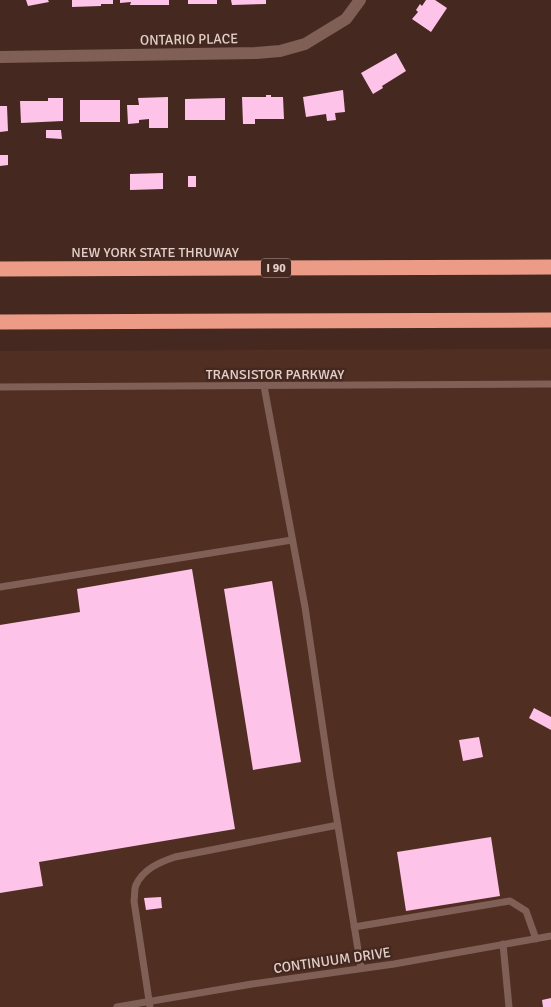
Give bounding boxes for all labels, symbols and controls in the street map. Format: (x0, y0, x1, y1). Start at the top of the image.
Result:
street label: ONTARIO PLACE (140, 30, 238, 49)
street label: NEW YORK STATE THRUWAY (71, 244, 239, 261)
road number: I 90 (261, 258, 291, 278)
street label: TRANSISTOR PARKWAY (206, 366, 344, 383)
street label: CONTINUUM DRIVE (272, 944, 392, 977)

